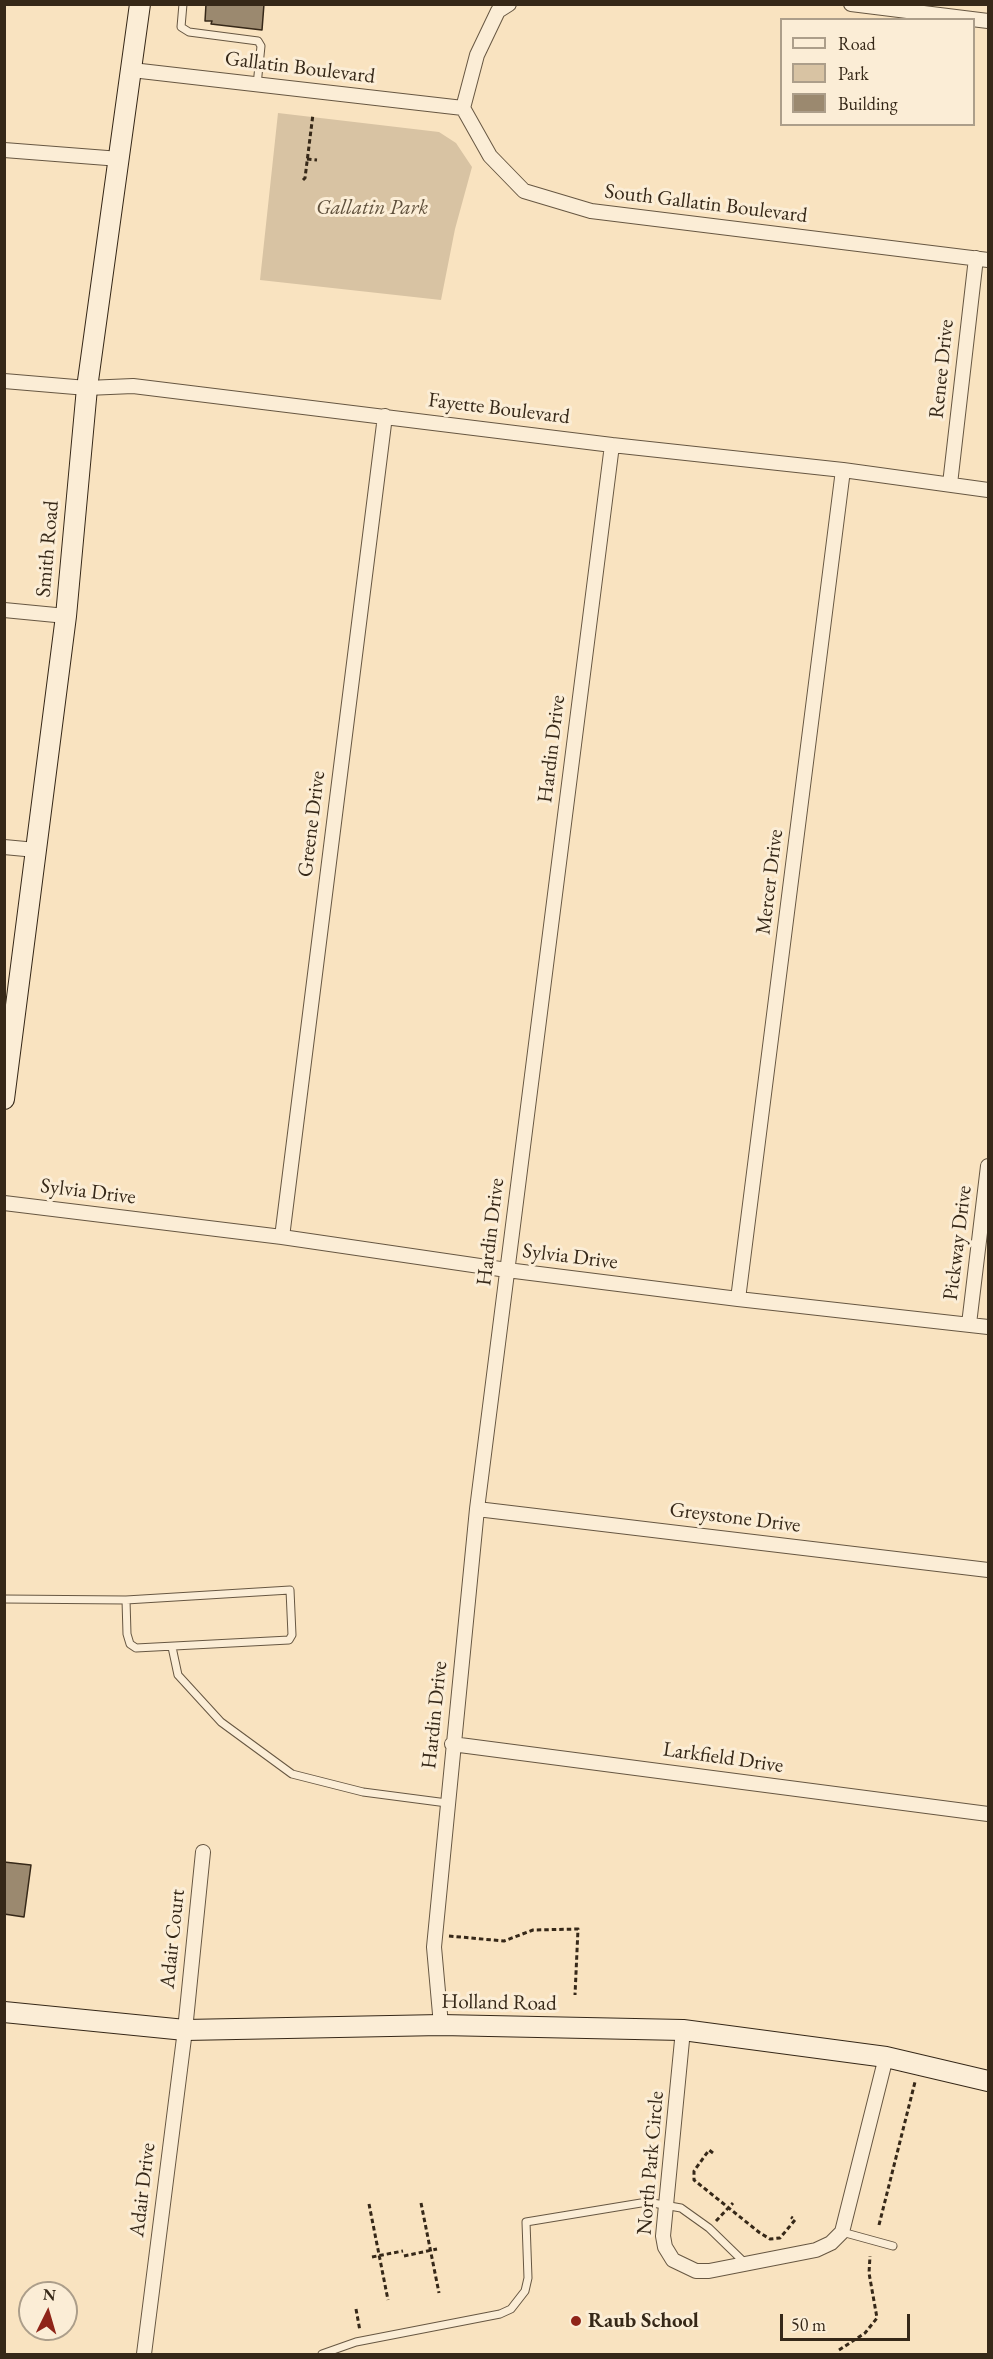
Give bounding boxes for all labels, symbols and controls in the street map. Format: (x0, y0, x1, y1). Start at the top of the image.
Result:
legend (780, 18, 975, 126)
text: Road (838, 32, 876, 55)
street label: Gallatin Boulevard (223, 46, 377, 90)
text: Park (838, 62, 869, 85)
text: Building (838, 92, 898, 115)
street label: South Gallatin Boulevard (603, 179, 809, 229)
park label: Gallatin Park (316, 195, 428, 221)
street label: Renee Drive (924, 318, 960, 420)
street label: Fayette Boulevard (427, 388, 571, 430)
street label: Smith Road (31, 500, 65, 598)
street label: Hardin Drive (533, 694, 571, 804)
street label: Greene Drive (293, 769, 331, 879)
street label: Mercer Drive (751, 828, 789, 936)
street label: Sylvia Drive (39, 1174, 137, 1210)
street label: Hardin Drive (472, 1177, 510, 1287)
street label: Pickway Drive (938, 1184, 978, 1302)
street label: Sylvia Drive (521, 1239, 619, 1275)
street label: Greystone Drive (668, 1497, 802, 1539)
street label: Hardin Drive (417, 1660, 453, 1770)
street label: Larkfield Drive (661, 1737, 785, 1779)
street label: Adair Court (155, 1888, 191, 1990)
street label: Holland Road (441, 1989, 557, 2017)
street label: North Park Circle (632, 2090, 670, 2236)
street label: Adair Drive (125, 2141, 161, 2239)
north arrow (18, 2281, 78, 2341)
text: N (42, 2284, 57, 2306)
scale bar (783, 2302, 914, 2340)
place label: Raub School (588, 2308, 699, 2334)
text: 50 m (791, 2313, 826, 2336)
marker: Raub School (569, 2314, 583, 2328)

